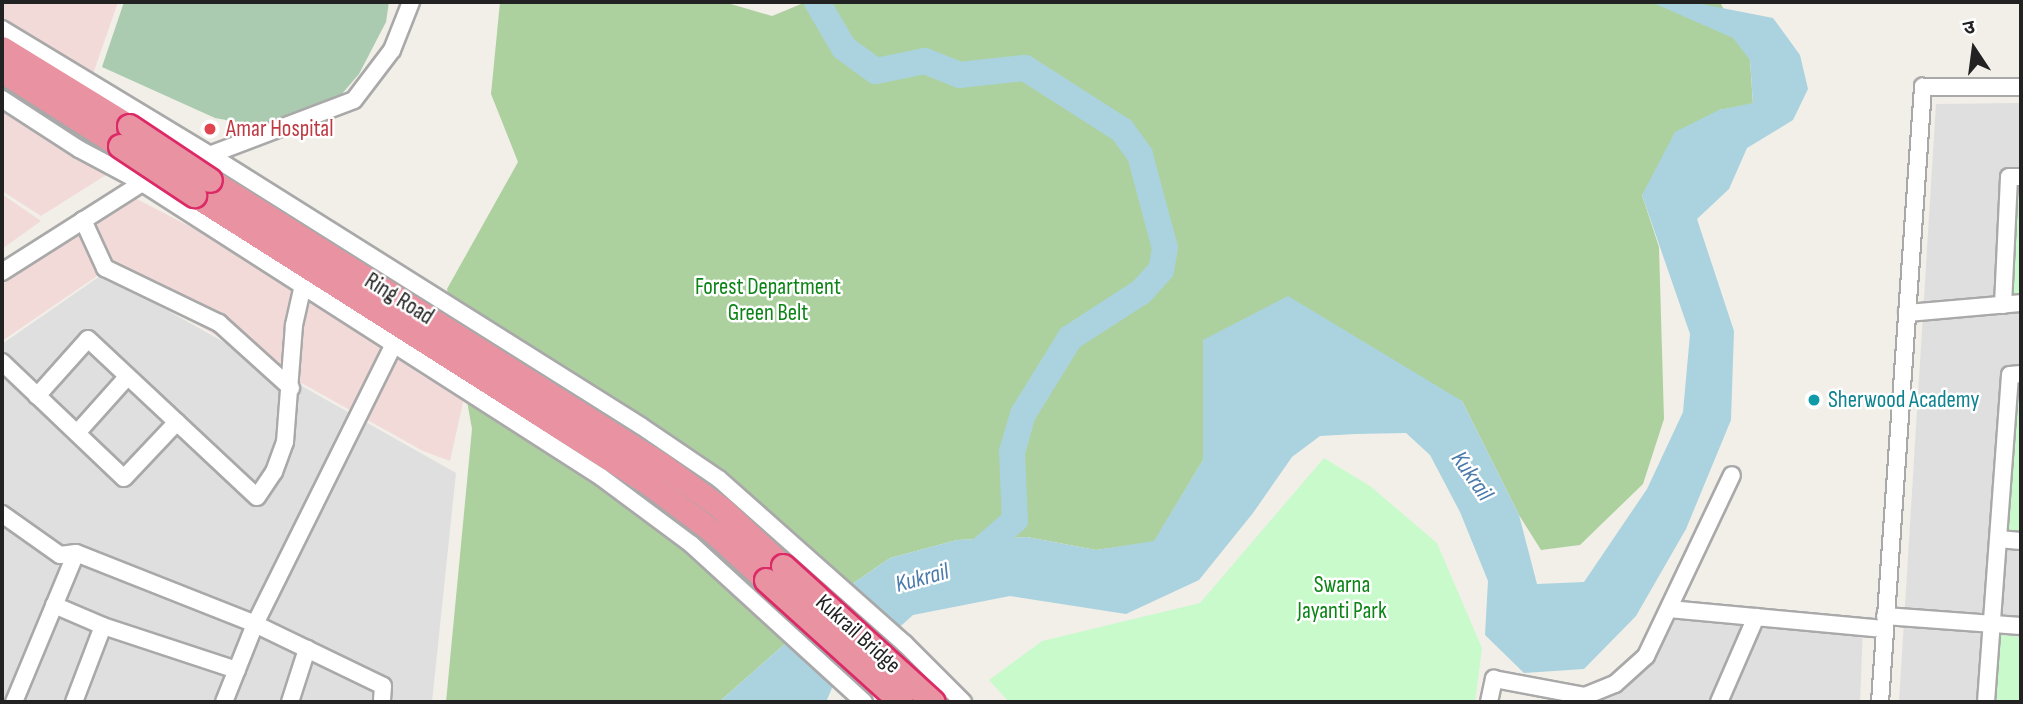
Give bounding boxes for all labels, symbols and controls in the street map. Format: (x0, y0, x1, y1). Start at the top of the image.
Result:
north arrow (1939, 14, 2009, 84)
text: उ (1961, 16, 1977, 41)
place label: Amar Hospital (226, 115, 333, 143)
marker: Amar Hospital (200, 119, 220, 139)
street label: Ring Road (360, 267, 438, 331)
park label: Forest Department Green Belt (695, 273, 841, 327)
place label: Sherwood Academy (1828, 386, 1979, 414)
marker: Sherwood Academy (1806, 392, 1822, 408)
water label: Kukrail (1445, 446, 1499, 506)
water label: Kukrail (892, 557, 952, 599)
park label: Swarna Jayanti Park (1297, 571, 1387, 625)
street label: Kukrail Bridge (810, 589, 906, 679)

